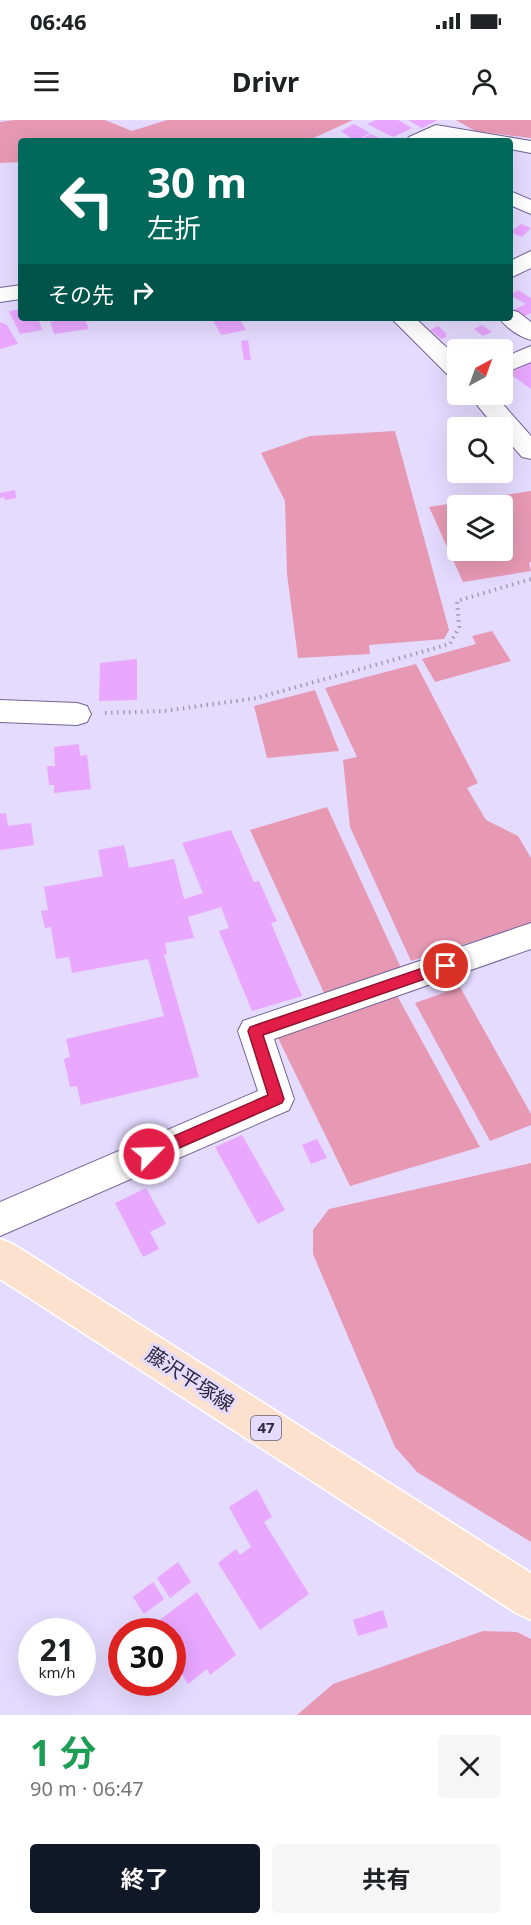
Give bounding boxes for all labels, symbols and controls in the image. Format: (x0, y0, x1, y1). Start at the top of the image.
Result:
text: 06:46 (30, 6, 87, 36)
text: Drivr (232, 63, 299, 100)
icon: menu (30, 65, 63, 98)
icon: person (468, 65, 501, 98)
text: 30 m (147, 153, 247, 210)
icon: left (48, 162, 126, 240)
text: 左折 (147, 209, 201, 246)
icon: right (126, 276, 159, 309)
text: その先 (48, 279, 114, 309)
north arrow (447, 339, 513, 405)
map controls (447, 339, 513, 561)
button: search (447, 417, 513, 483)
button: layers (447, 495, 513, 561)
pin (420, 940, 471, 991)
icon: arrive (429, 949, 462, 982)
position arrow (117, 1122, 181, 1186)
street label: 藤沢平塚線 (141, 1340, 240, 1417)
road number: 47 (251, 1416, 281, 1440)
speed limit sign: 30 (108, 1618, 186, 1696)
text: 21 (40, 1629, 74, 1670)
text: km/h (39, 1662, 75, 1682)
text: 1 分 (30, 1728, 96, 1777)
button: close (438, 1735, 501, 1798)
text: 90 m · 06:47 (30, 1775, 144, 1802)
button: 終了 (30, 1844, 260, 1913)
button: 共有 (272, 1844, 501, 1913)

